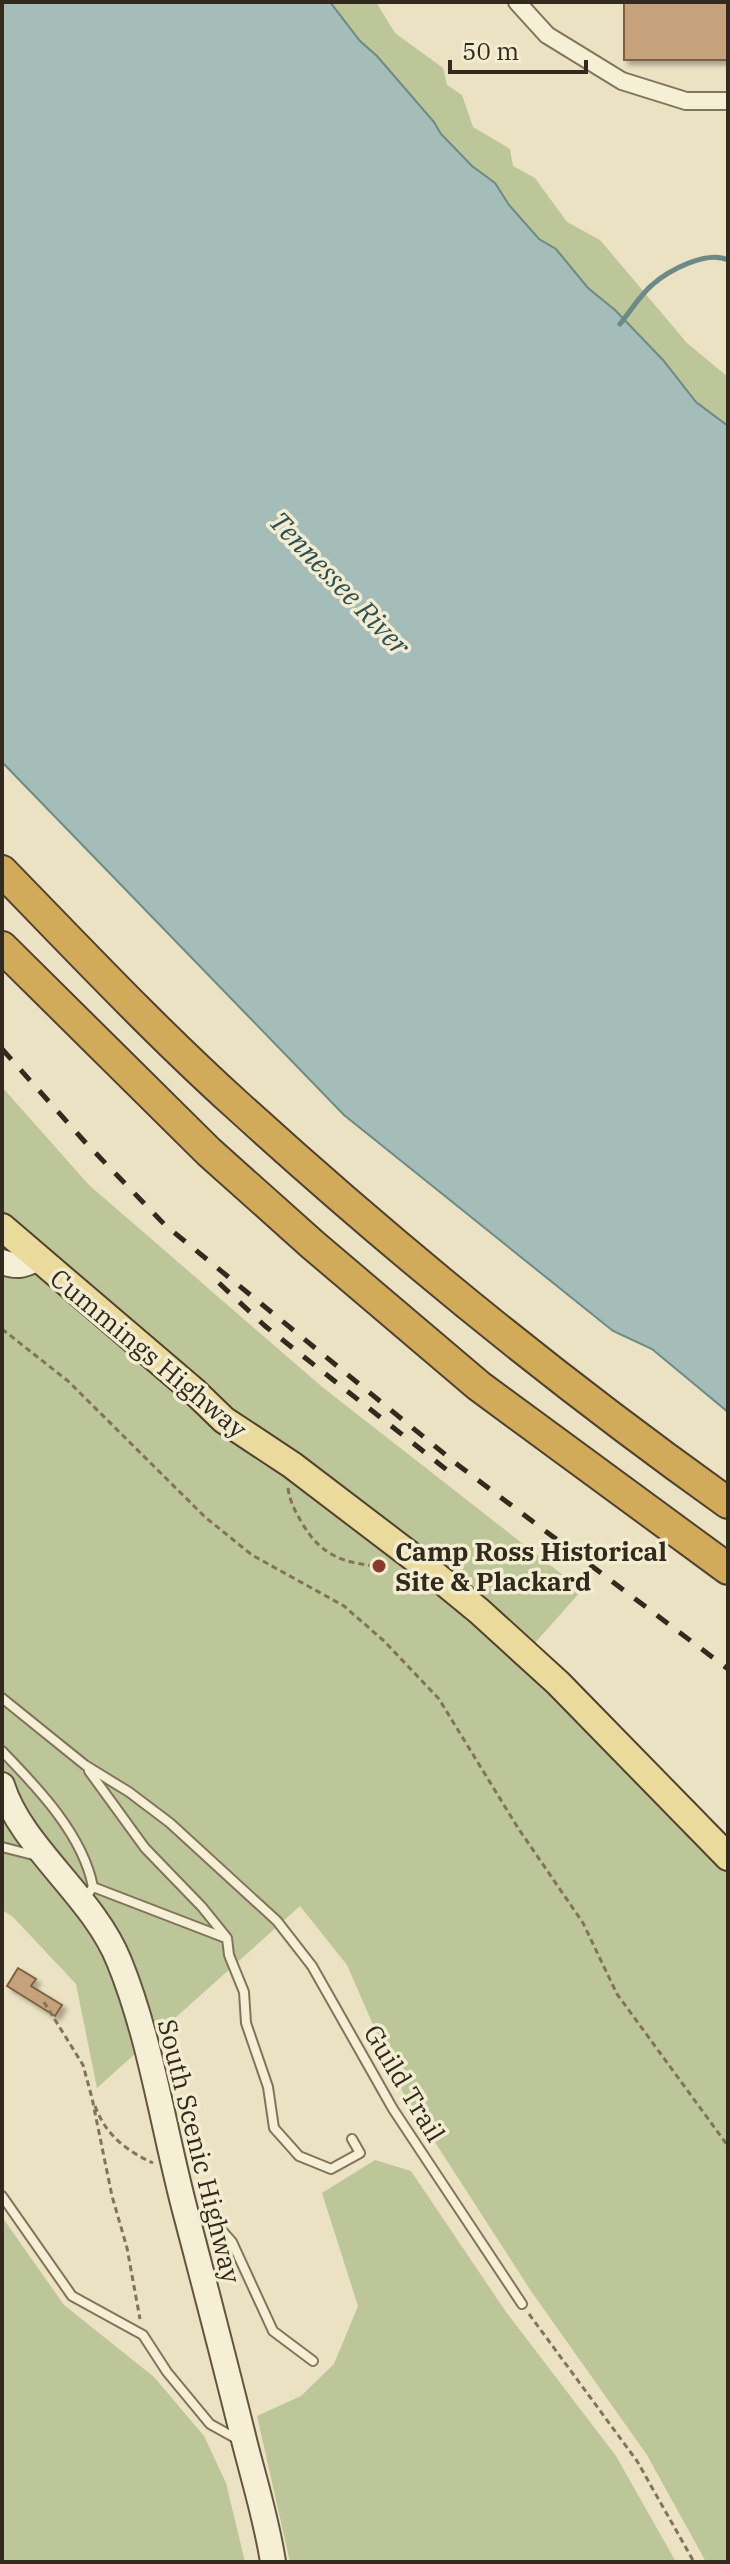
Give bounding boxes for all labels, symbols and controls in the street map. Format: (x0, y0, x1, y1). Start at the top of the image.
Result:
scale bar (450, 24, 586, 74)
text: 50 m (462, 35, 519, 67)
water label: Tennessee River (262, 503, 419, 664)
street label: Cummings Highway (44, 1261, 255, 1445)
place label: Camp Ross Historical Site & Plackard (395, 1534, 667, 1598)
marker: Camp Ross Historical Site & Plackard (370, 1557, 388, 1575)
street label: South Scenic Highway (151, 2016, 249, 2287)
street label: Guild Trail (357, 2018, 453, 2148)

